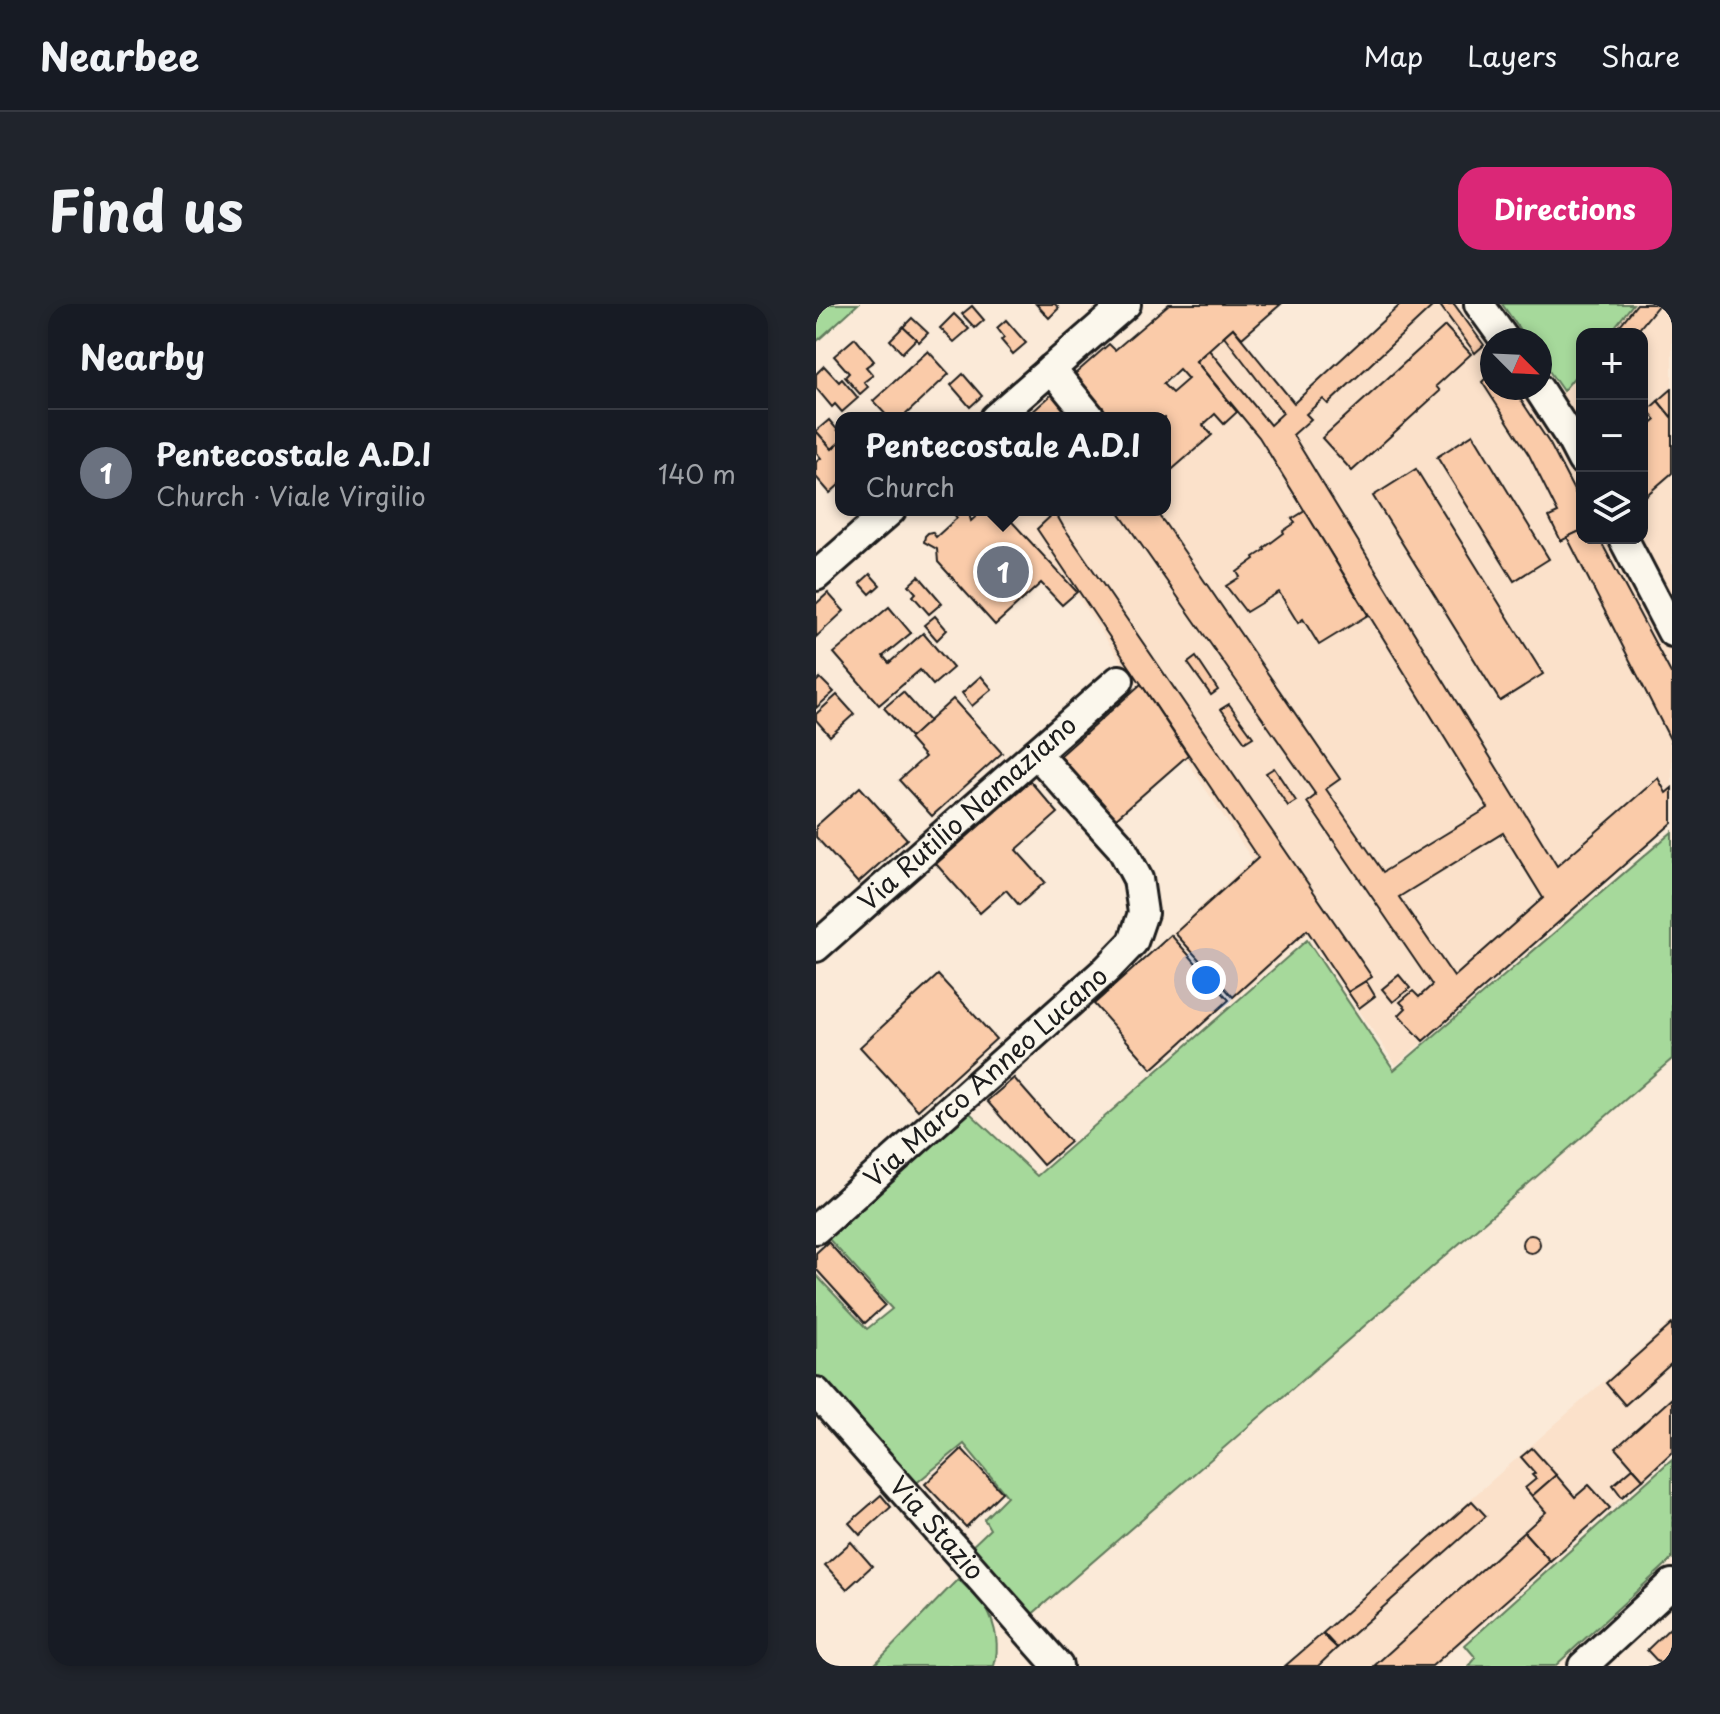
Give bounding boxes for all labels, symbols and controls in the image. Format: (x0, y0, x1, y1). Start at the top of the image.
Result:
text: Nearbee (40, 27, 199, 84)
text: Map (1363, 34, 1423, 77)
text: Layers (1467, 34, 1557, 77)
text: Share (1601, 34, 1680, 77)
text: Find us (48, 166, 244, 251)
button: Directions (1458, 167, 1672, 250)
north arrow (1480, 328, 1552, 400)
map controls (1576, 328, 1648, 544)
button: + (1576, 328, 1648, 400)
text: Nearby (80, 330, 205, 382)
button: − (1576, 400, 1648, 472)
popup (835, 412, 1171, 516)
text: Pentecostale A.D.I (865, 422, 1141, 467)
text: Pentecostale A.D.I (156, 431, 431, 476)
text: 1 (100, 454, 112, 493)
text: 140 m (658, 454, 736, 493)
text: Church (865, 467, 955, 506)
button: layers (1576, 472, 1648, 544)
text: Church · Viale Virgilio (156, 476, 426, 515)
pin: 1 (977, 542, 1029, 602)
street label: Via Rutilio Namaziano (849, 705, 1084, 919)
street label: Via Marco Anneo Lucano (854, 956, 1116, 1196)
your location (1186, 960, 1226, 1000)
street label: Via Stazio (881, 1467, 995, 1588)

